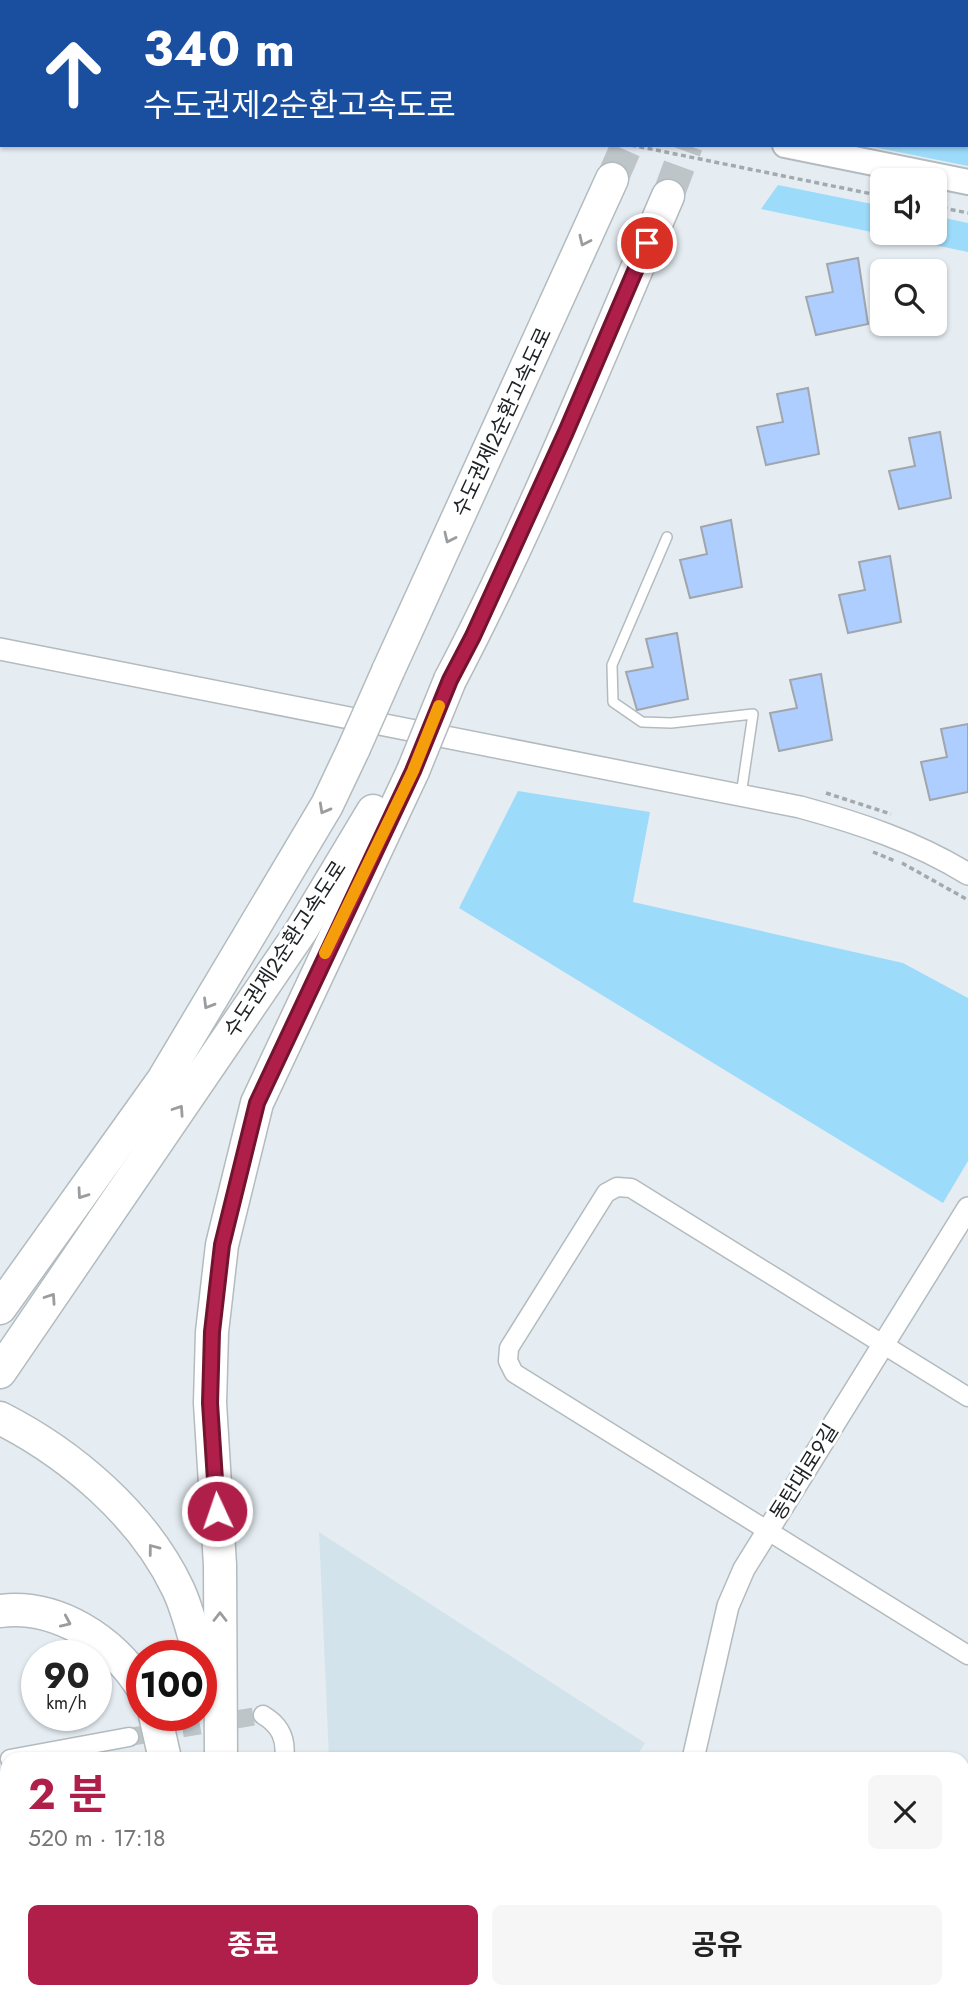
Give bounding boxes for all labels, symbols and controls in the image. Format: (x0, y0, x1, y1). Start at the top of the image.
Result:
text: 340 m (143, 14, 295, 84)
icon: ahead (28, 28, 119, 119)
text: 수도권제2순환고속도로 (143, 82, 456, 128)
map controls (870, 168, 947, 336)
button: sound (870, 168, 947, 245)
pin (617, 213, 677, 273)
icon: arrive (628, 224, 666, 262)
one-way arrow (578, 234, 592, 246)
button: search (870, 259, 947, 336)
street label: 수도권제2순환고속도로 (445, 323, 559, 521)
one-way arrow (443, 530, 457, 543)
one-way arrow (319, 802, 332, 814)
street label: 수도권제2순환고속도로 (217, 855, 353, 1043)
one-way arrow (203, 997, 216, 1010)
one-way arrow (171, 1105, 183, 1118)
one-way arrow (78, 1186, 90, 1199)
one-way arrow (43, 1293, 55, 1306)
street label: 동탄대로9길 (762, 1418, 846, 1526)
position arrow (180, 1474, 254, 1548)
one-way arrow (148, 1544, 161, 1557)
one-way arrow (212, 1611, 228, 1622)
one-way arrow (59, 1614, 71, 1628)
speed limit sign: 100 (126, 1640, 217, 1731)
text: 90 (43, 1651, 90, 1701)
text: km/h (46, 1690, 87, 1716)
text: 2 분 (28, 1764, 107, 1825)
button: close (868, 1775, 942, 1849)
text: 520 m · 17:18 (28, 1821, 166, 1855)
button: 종료 (28, 1905, 478, 1985)
button: 공유 (492, 1905, 942, 1985)

